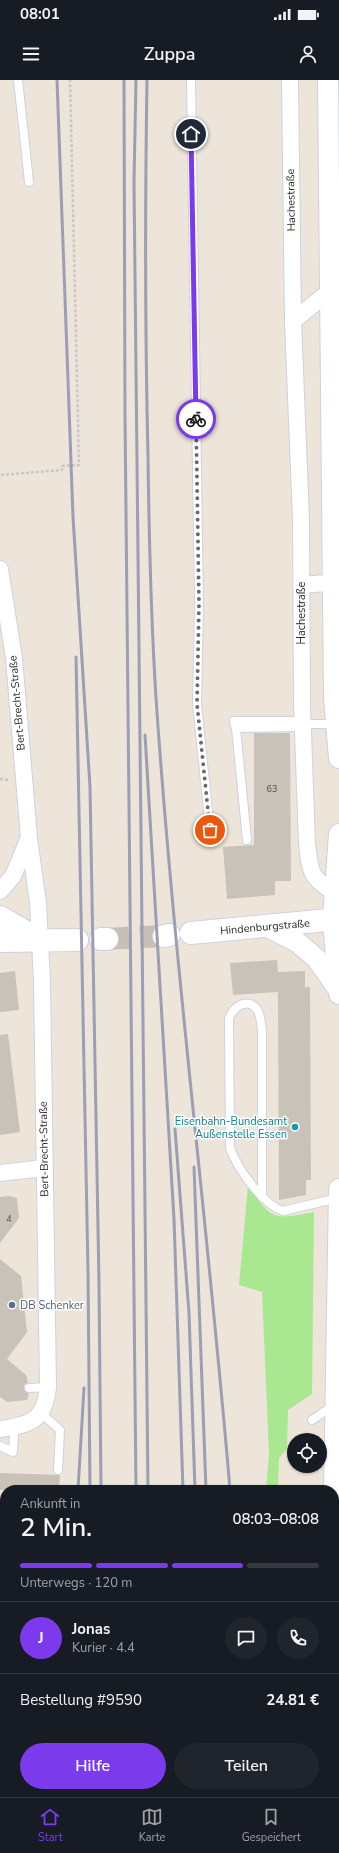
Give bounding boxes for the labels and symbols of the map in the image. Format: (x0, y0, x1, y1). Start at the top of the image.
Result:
pin (174, 117, 208, 151)
street label: Hachestraße (283, 168, 299, 232)
courier (176, 399, 216, 439)
street label: Hachestraße (294, 581, 309, 644)
street label: Bert-Brecht-Straße (5, 655, 29, 751)
house number: 63 (267, 783, 277, 795)
pin (193, 813, 227, 847)
street label: Hindenburgstraße (220, 916, 311, 938)
street label: Bert-Brecht-Straße (36, 1101, 52, 1197)
place label: Eisenbahn-Bundesamt Außenstelle Essen (175, 1114, 287, 1142)
marker: Eisenbahn-Bundesamt Außenstelle Essen (290, 1122, 300, 1132)
house number: 4 (6, 1213, 12, 1225)
place label: DB Schenker (20, 1298, 84, 1313)
marker: DB Schenker (7, 1300, 17, 1310)

